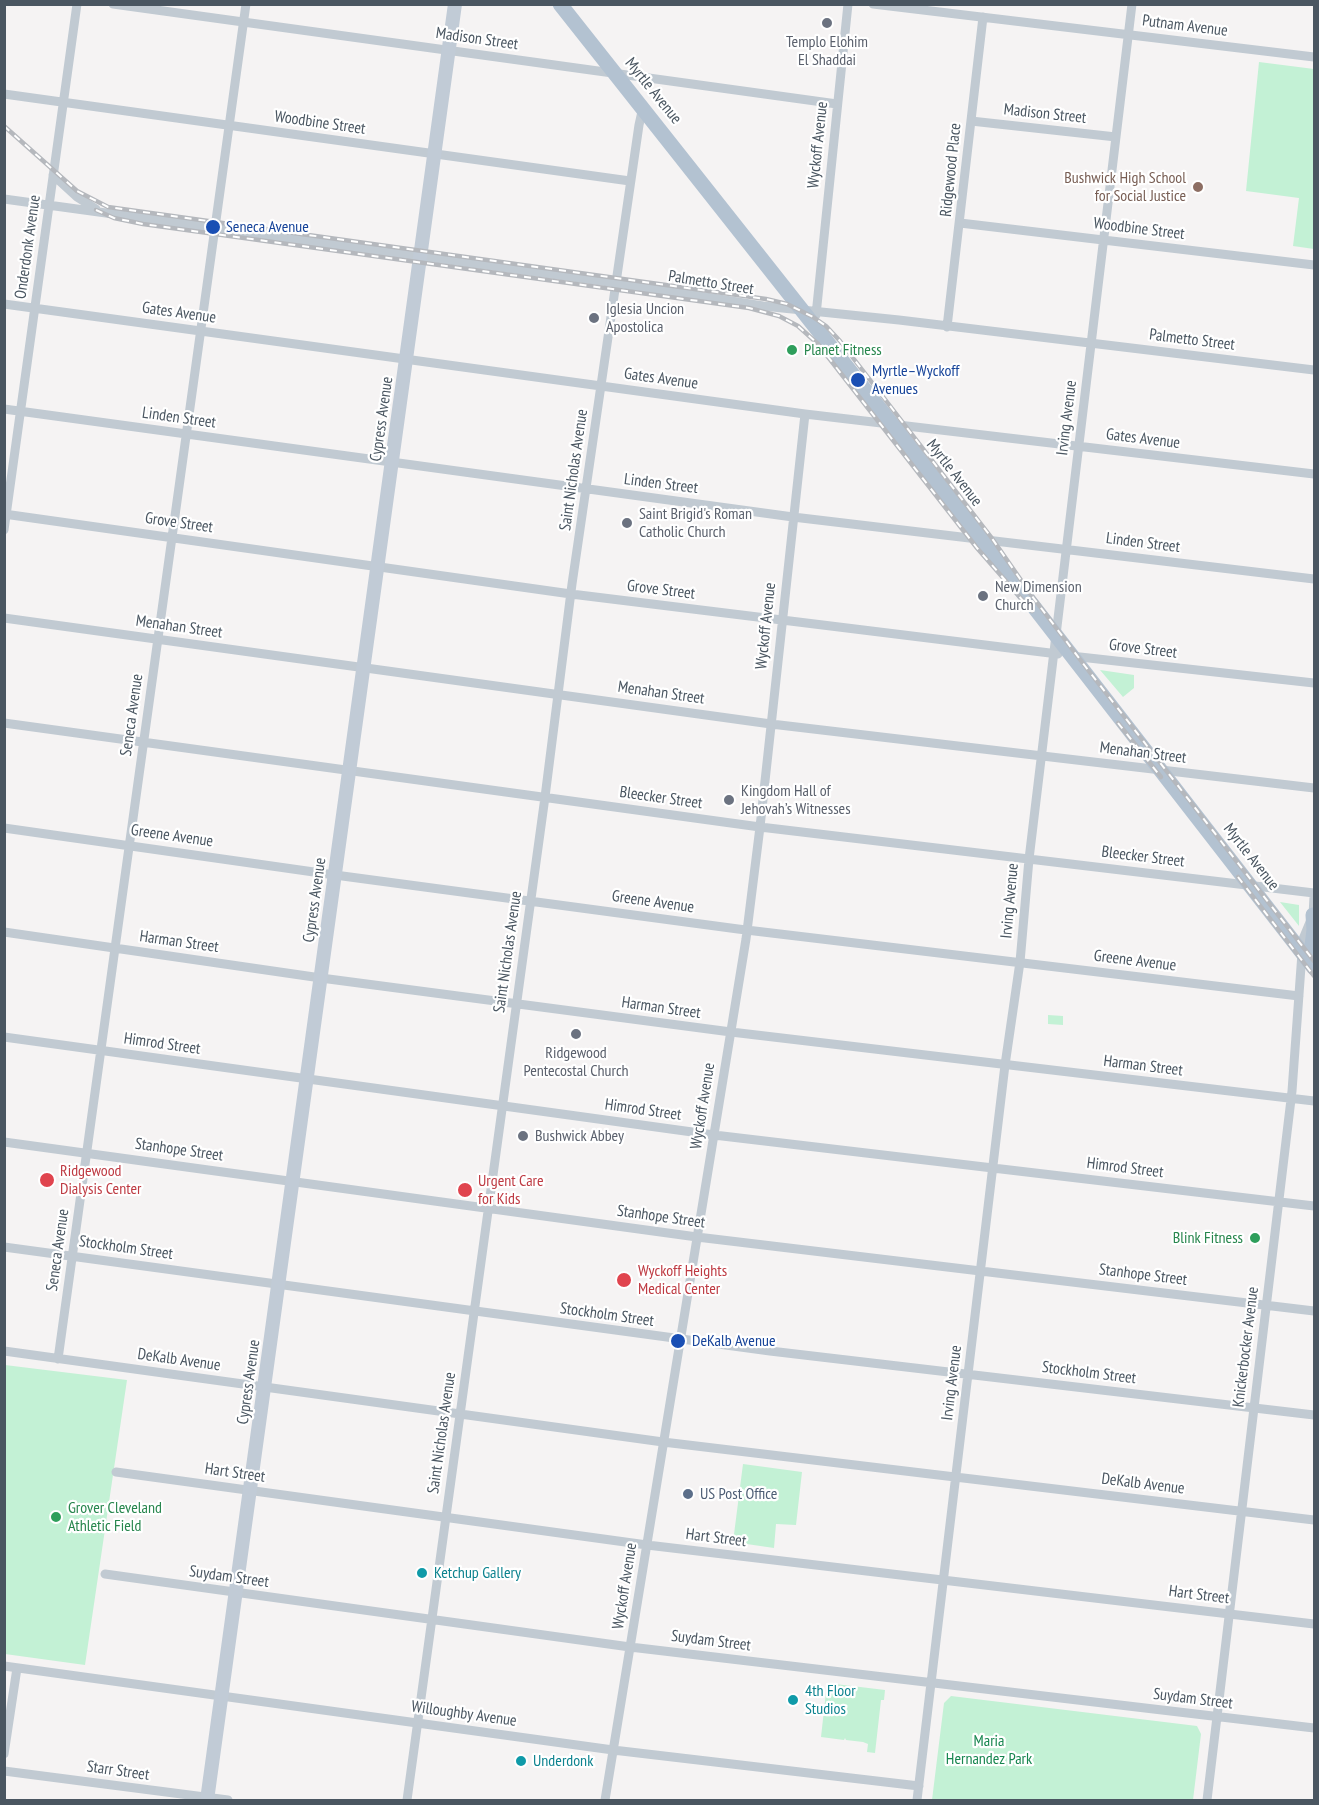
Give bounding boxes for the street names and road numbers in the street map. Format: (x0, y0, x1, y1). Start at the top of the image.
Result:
street label: Putnam Avenue (1141, 11, 1229, 41)
street label: Madison Street (435, 24, 519, 54)
street label: Myrtle Avenue (621, 54, 685, 128)
street label: Madison Street (1003, 100, 1087, 128)
street label: Wyckoff Avenue (804, 101, 832, 189)
street label: Woodbine Street (273, 107, 367, 139)
street label: Ridgewood Place (937, 122, 965, 218)
street label: Onderdonk Avenue (11, 194, 45, 300)
street label: Woodbine Street (1092, 214, 1186, 244)
street label: Palmetto Street (667, 267, 755, 299)
street label: Gates Avenue (141, 298, 217, 328)
street label: Palmetto Street (1148, 325, 1236, 355)
street label: Gates Avenue (623, 364, 699, 394)
street label: Cypress Avenue (367, 375, 397, 463)
street label: Irving Avenue (1053, 379, 1081, 457)
street label: Linden Street (141, 403, 217, 433)
street label: Saint Nicholas Avenue (556, 408, 592, 532)
street label: Gates Avenue (1105, 425, 1181, 453)
street label: Myrtle Avenue (922, 436, 986, 510)
street label: Linden Street (623, 470, 699, 498)
street label: Grove Street (144, 509, 214, 537)
street label: Linden Street (1105, 529, 1181, 557)
street label: Grove Street (626, 576, 696, 604)
street label: Wyckoff Avenue (752, 582, 780, 670)
street label: Menahan Street (134, 611, 224, 643)
street label: Grove Street (1108, 635, 1178, 663)
street label: Seneca Avenue (117, 673, 147, 757)
street label: Menahan Street (616, 677, 706, 709)
street label: Menahan Street (1099, 738, 1187, 768)
street label: Bleecker Street (618, 783, 704, 813)
street label: Myrtle Avenue (1219, 820, 1283, 894)
street label: Greene Avenue (130, 821, 214, 851)
street label: Bleecker Street (1100, 842, 1186, 872)
street label: Cypress Avenue (300, 856, 330, 944)
street label: Irving Avenue (997, 863, 1023, 939)
street label: Greene Avenue (611, 887, 695, 917)
street label: Saint Nicholas Avenue (490, 890, 526, 1014)
street label: Harman Street (138, 927, 220, 957)
street label: Greene Avenue (1093, 946, 1177, 976)
street label: Harman Street (620, 993, 702, 1023)
street label: Himrod Street (122, 1029, 202, 1059)
street label: Harman Street (1102, 1052, 1184, 1080)
street label: Wyckoff Avenue (687, 1061, 719, 1151)
street label: Himrod Street (603, 1095, 683, 1125)
street label: Stanhope Street (134, 1134, 224, 1166)
street label: Himrod Street (1086, 1154, 1164, 1182)
street label: Stanhope Street (616, 1201, 706, 1233)
street label: Seneca Avenue (43, 1208, 73, 1292)
street label: Stockholm Street (78, 1232, 174, 1264)
street label: Stanhope Street (1098, 1260, 1188, 1290)
street label: Knickerbocker Avenue (1229, 1286, 1263, 1408)
street label: Stockholm Street (559, 1299, 655, 1331)
street label: Cypress Avenue (234, 1338, 264, 1426)
street label: Irving Avenue (938, 1344, 966, 1422)
street label: DeKalb Avenue (136, 1345, 222, 1375)
street label: Stockholm Street (1041, 1358, 1137, 1388)
street label: Saint Nicholas Avenue (424, 1371, 460, 1495)
street label: Hart Street (204, 1459, 266, 1487)
street label: DeKalb Avenue (1100, 1469, 1186, 1499)
street label: Hart Street (685, 1525, 747, 1551)
street label: Wyckoff Avenue (609, 1541, 641, 1631)
street label: Suydam Street (188, 1562, 270, 1592)
street label: Hart Street (1168, 1582, 1230, 1608)
street label: Suydam Street (670, 1627, 752, 1655)
street label: Suydam Street (1152, 1685, 1234, 1713)
street label: Willoughby Avenue (410, 1697, 518, 1731)
street label: Starr Street (86, 1757, 150, 1785)

